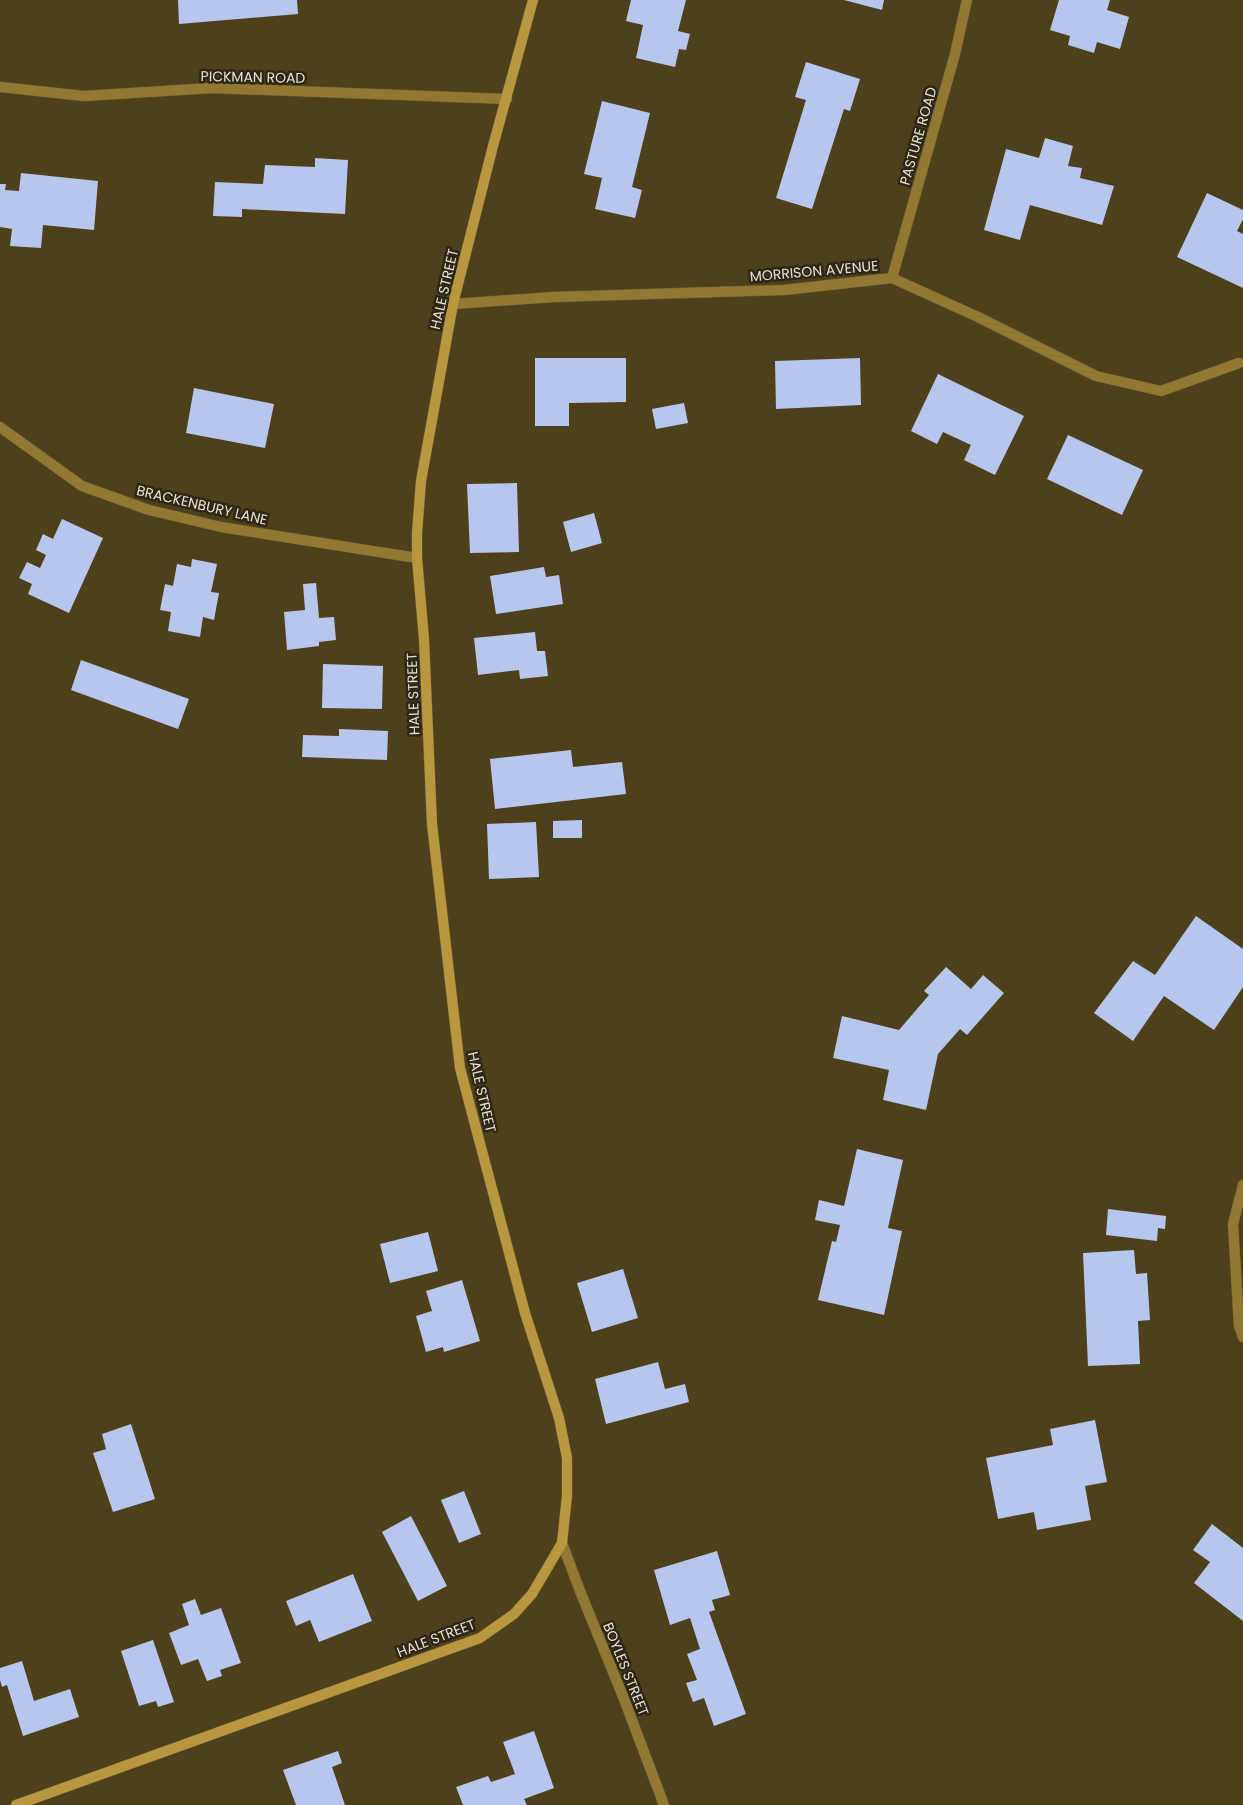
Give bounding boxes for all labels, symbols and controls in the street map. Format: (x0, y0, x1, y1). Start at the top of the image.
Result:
street label: PICKMAN ROAD (200, 66, 306, 88)
street label: PASTURE ROAD (894, 85, 942, 187)
street label: HALE STREET (425, 246, 463, 331)
street label: MORRISON AVENUE (749, 255, 879, 287)
street label: BRACKENBURY LANE (135, 480, 269, 530)
street label: HALE STREET (402, 652, 424, 735)
street label: HALE STREET (463, 1050, 501, 1135)
street label: HALE STREET (394, 1614, 478, 1662)
street label: BOYLES STREET (598, 1619, 654, 1719)

